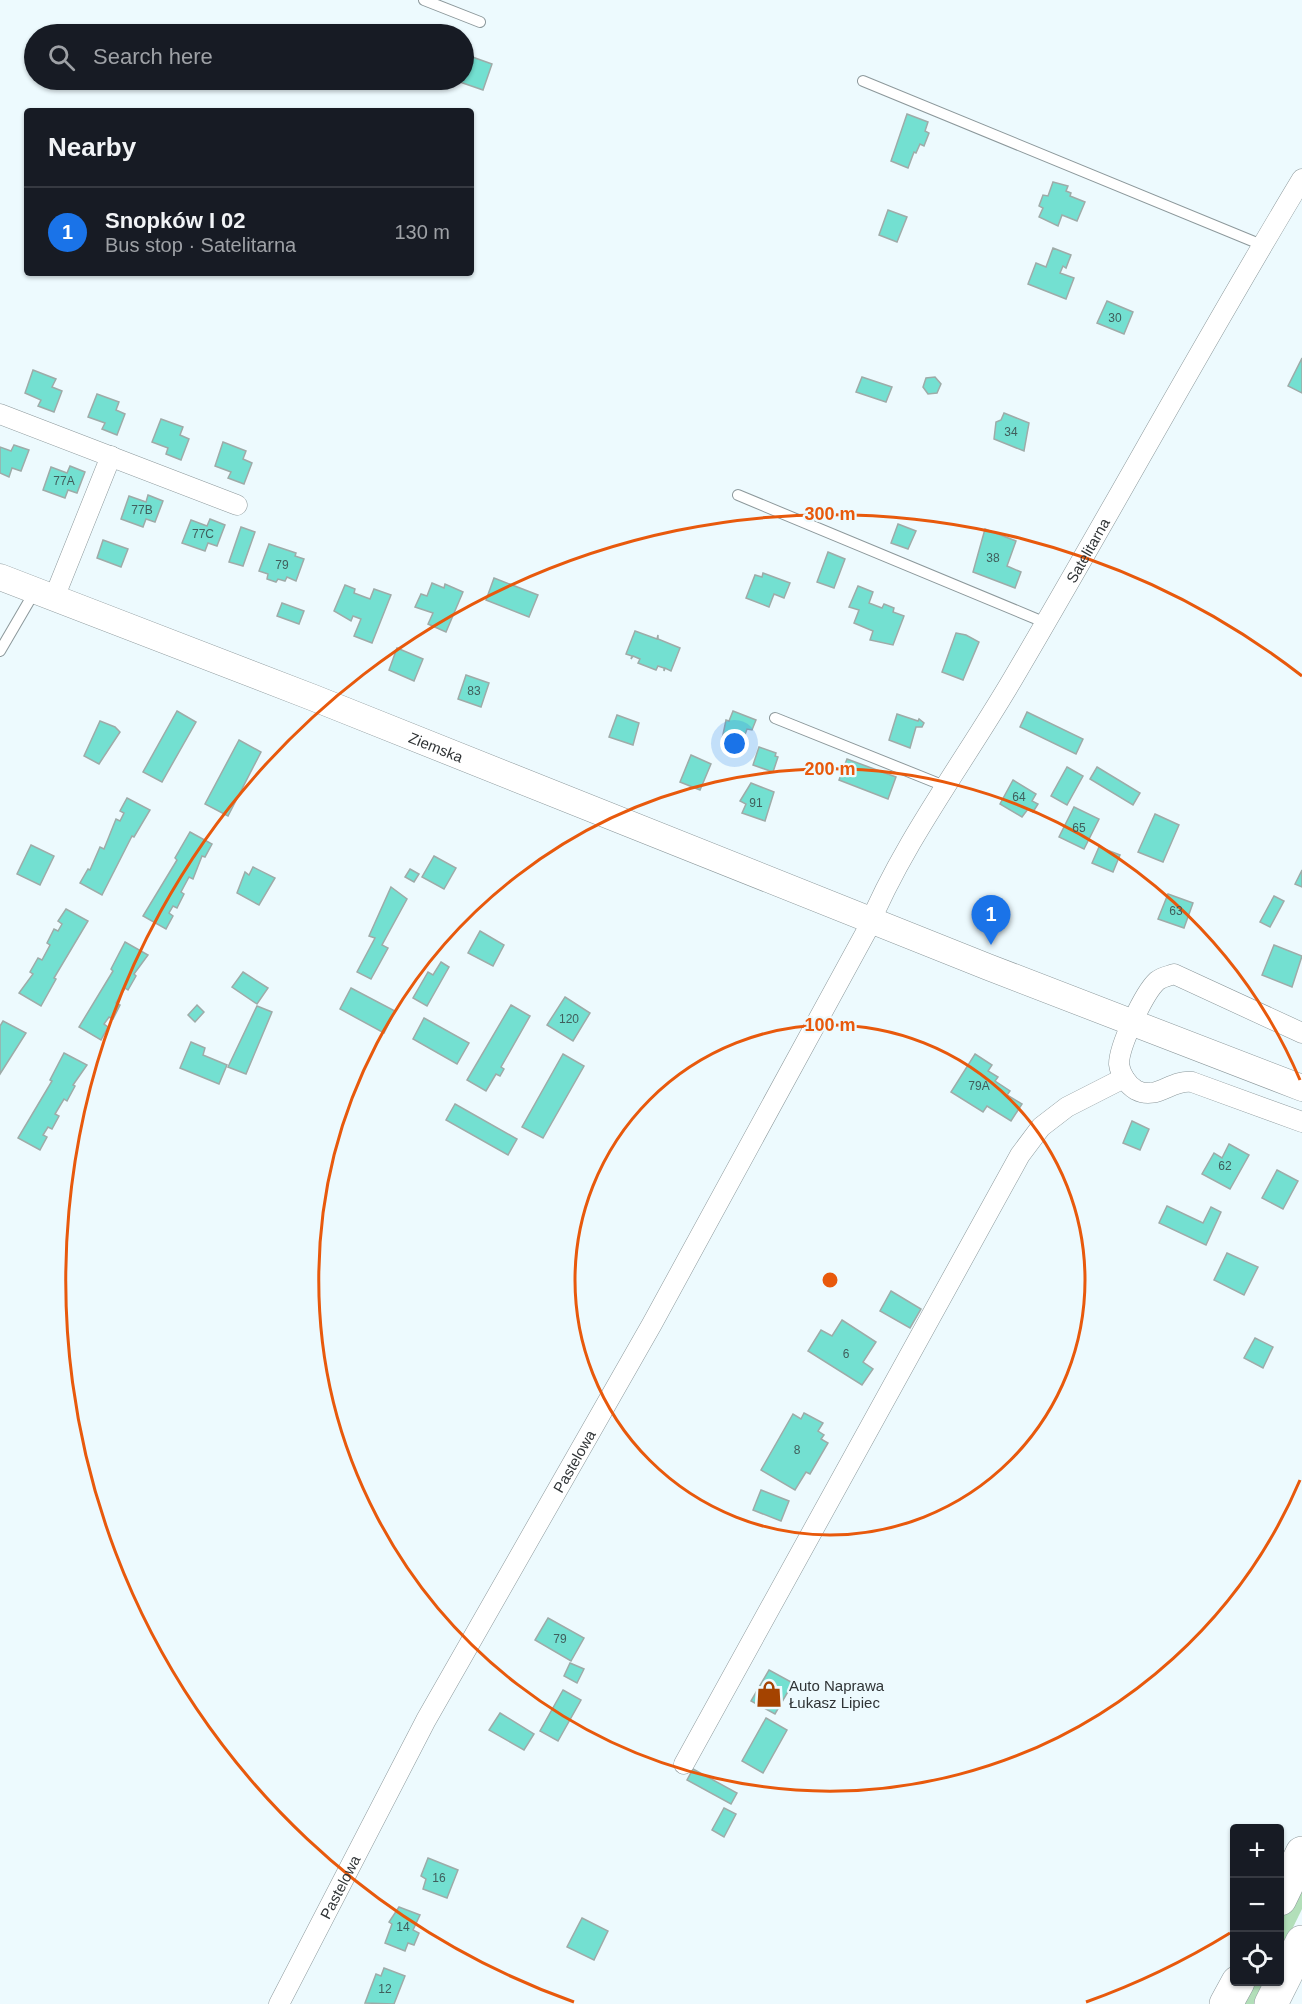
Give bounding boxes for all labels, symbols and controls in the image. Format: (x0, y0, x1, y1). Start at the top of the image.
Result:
search box (24, 24, 474, 90)
icon: search (45, 41, 78, 74)
text: Search here (93, 44, 213, 69)
text: Nearby (48, 132, 136, 162)
text: Snopków I 02 (105, 208, 246, 233)
text: 1 (62, 221, 73, 243)
text: 130 m (394, 221, 450, 243)
text: Bus stop · Satelitarna (105, 234, 296, 256)
house number: 30 (1108, 311, 1122, 325)
house number: 34 (1004, 425, 1018, 439)
house number: 77A (53, 474, 75, 488)
house number: 77B (131, 503, 153, 517)
text: 300 m (804, 504, 856, 524)
street label: Satelitarna (1062, 514, 1113, 586)
house number: 77C (192, 527, 214, 541)
house number: 38 (986, 551, 1000, 565)
house number: 79 (275, 558, 289, 572)
house number: 83 (467, 684, 481, 698)
street label: Ziemska (407, 728, 466, 765)
your location (720, 729, 749, 758)
text: 200 m (804, 759, 856, 779)
house number: 64 (1012, 790, 1026, 804)
house number: 91 (749, 796, 763, 810)
house number: 65 (1072, 821, 1086, 835)
pin: 1 (972, 896, 1010, 945)
house number: 63 (1169, 904, 1183, 918)
house number: 120 (559, 1012, 579, 1026)
text: 100 m (804, 1015, 856, 1035)
house number: 79A (968, 1079, 990, 1093)
house number: 62 (1218, 1159, 1232, 1173)
centre of rings (820, 1270, 840, 1290)
house number: 6 (843, 1347, 850, 1361)
street label: Pastelowa (549, 1426, 599, 1495)
house number: 8 (794, 1443, 801, 1457)
house number: 79 (553, 1632, 567, 1646)
place label: Auto Naprawa Łukasz Lipiec (789, 1677, 885, 1711)
shop icon: Auto Naprawa Łukasz Lipiec (754, 1679, 784, 1709)
map controls (1230, 1824, 1284, 1986)
button: + (1230, 1824, 1284, 1878)
street label: Pastelowa (316, 1852, 363, 1921)
house number: 16 (432, 1871, 446, 1885)
button: − (1230, 1878, 1284, 1932)
house number: 14 (396, 1920, 410, 1934)
button: locate (1230, 1932, 1284, 1986)
house number: 12 (378, 1982, 392, 1996)

